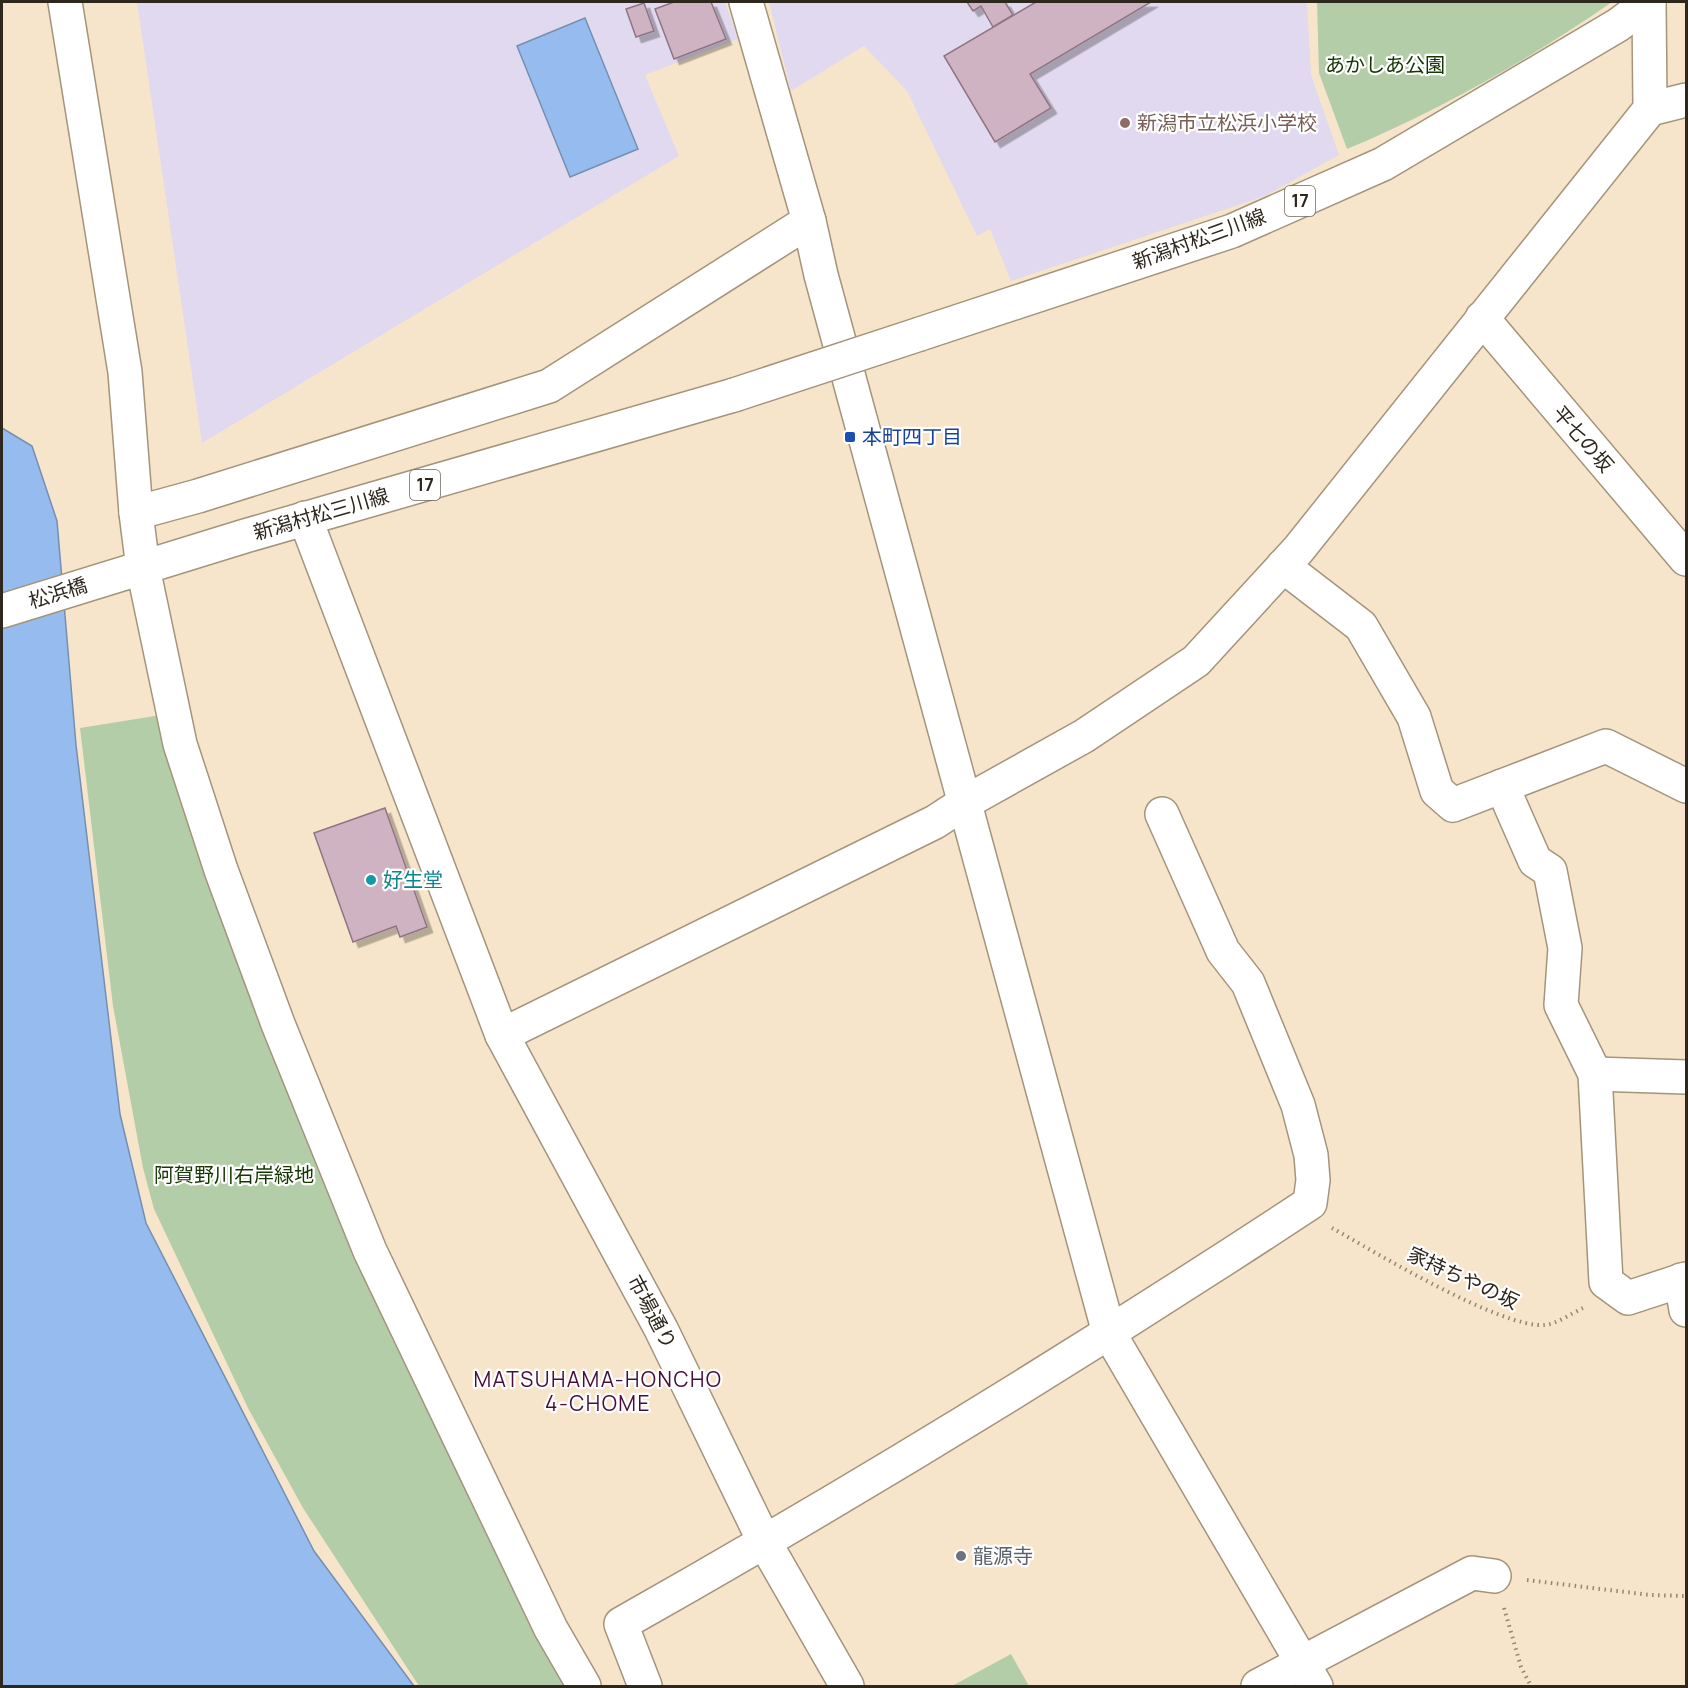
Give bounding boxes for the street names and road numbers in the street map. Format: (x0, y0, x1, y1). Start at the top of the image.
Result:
road number: 17 (1285, 186, 1315, 216)
street label: 新潟村松三川線 (1128, 202, 1269, 275)
street label: 平七の坂 (1547, 400, 1620, 478)
road number: 17 (410, 470, 440, 500)
street label: 新潟村松三川線 (250, 481, 392, 546)
street label: 松浜橋 (25, 571, 90, 614)
street label: 家持ちやの坂 (1403, 1240, 1523, 1315)
street label: 市場通り (622, 1270, 683, 1353)

